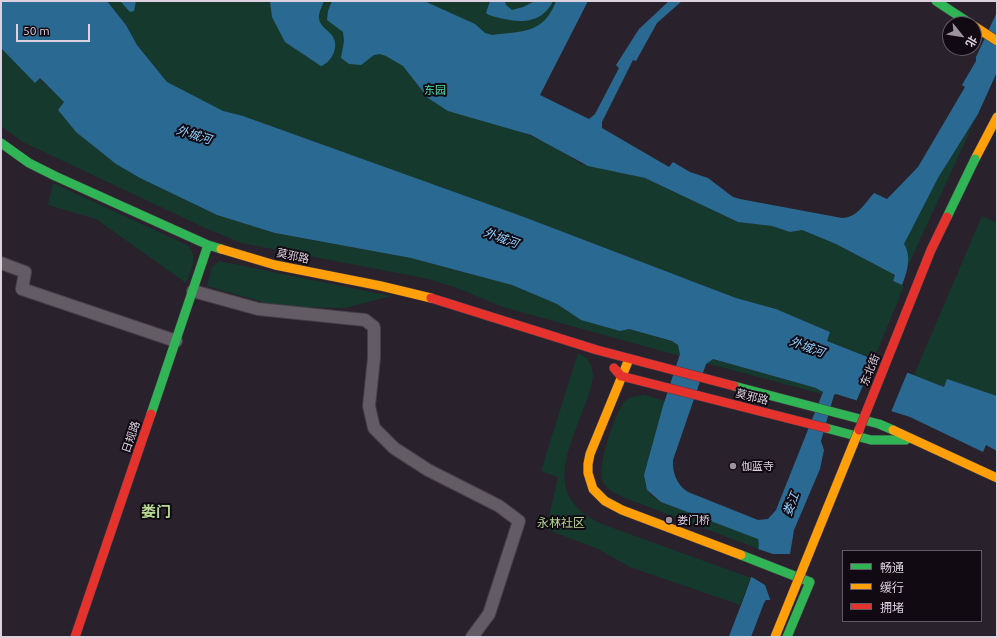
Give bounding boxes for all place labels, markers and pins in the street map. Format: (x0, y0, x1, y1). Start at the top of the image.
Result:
place label: 伽蓝寺 (741, 459, 774, 473)
marker: 伽蓝寺 (728, 461, 738, 471)
place label: 娄门桥 (677, 513, 710, 527)
marker: 娄门桥 (664, 515, 674, 525)

